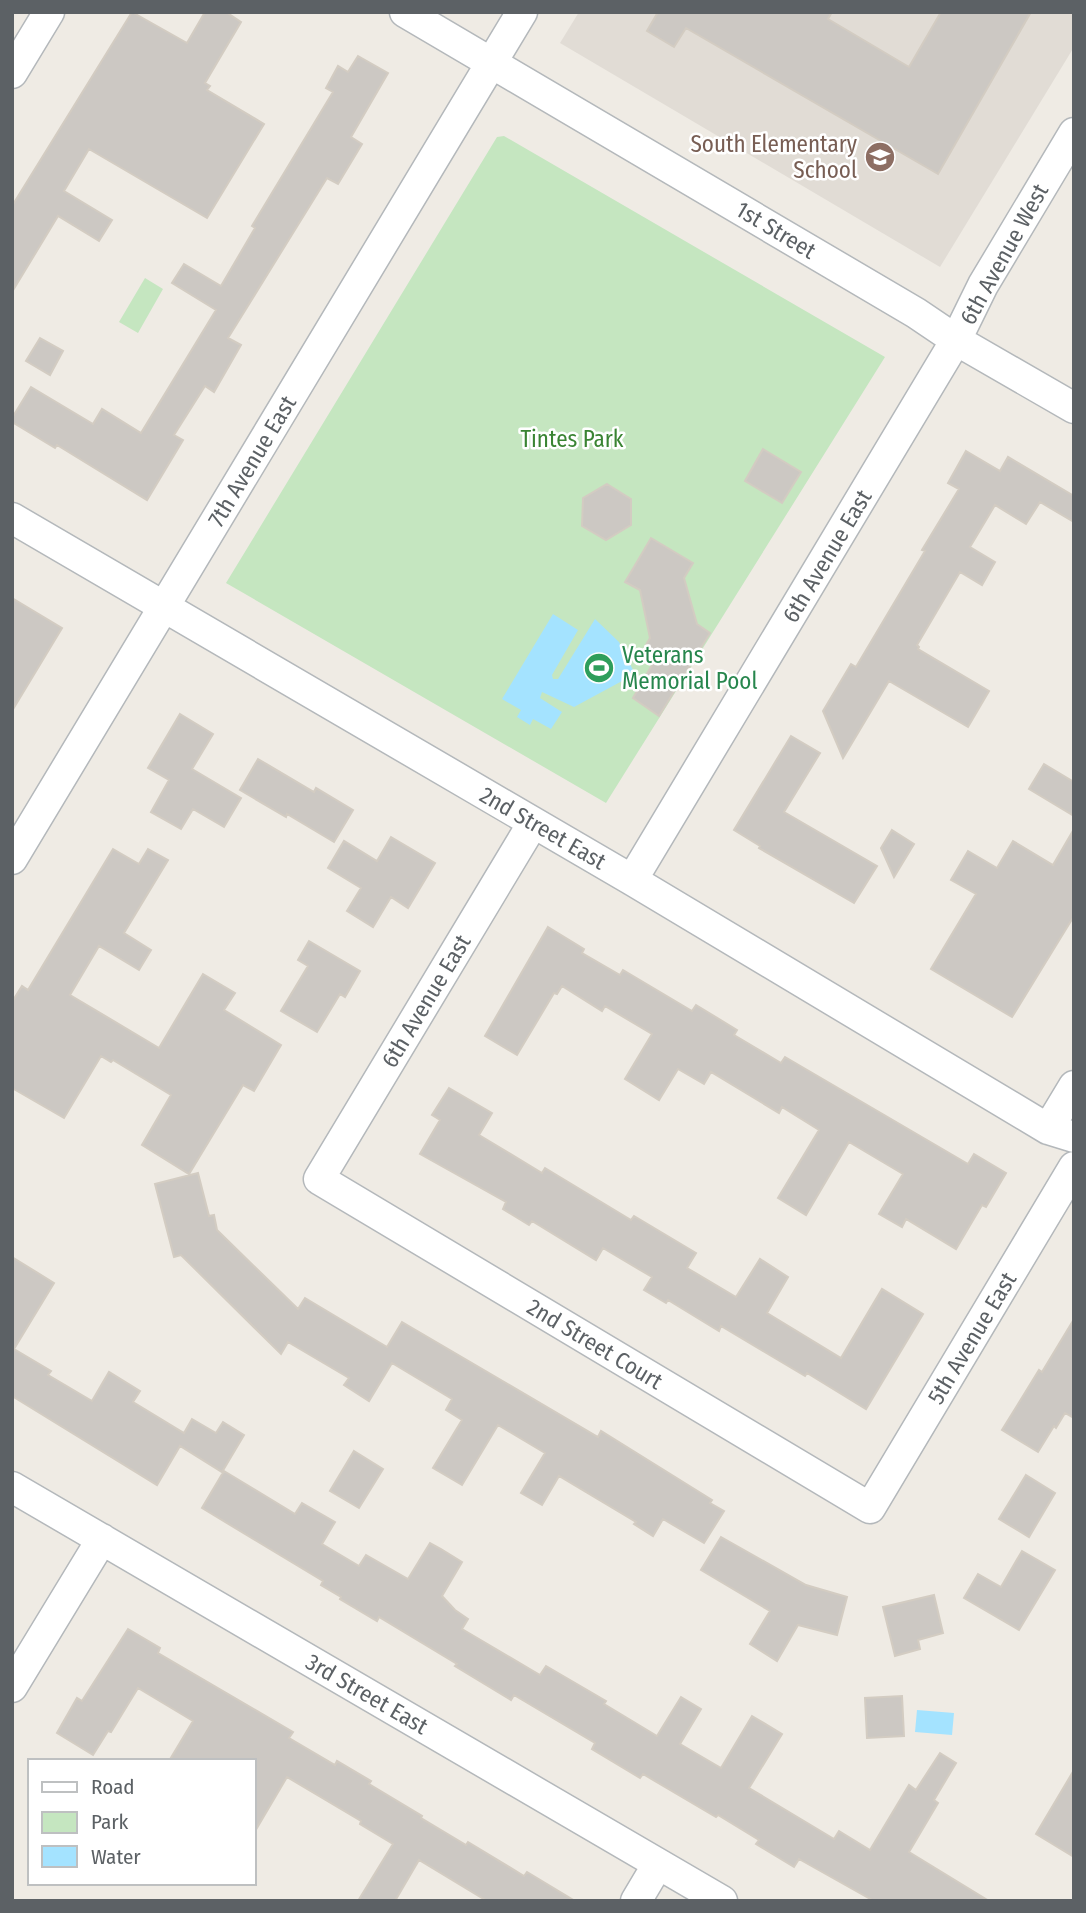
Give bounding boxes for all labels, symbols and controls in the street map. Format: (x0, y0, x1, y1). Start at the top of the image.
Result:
place label: South Elementary School (690, 130, 858, 184)
school or university icon: South Elementary School (863, 140, 897, 174)
street label: 6th Avenue West (954, 178, 1054, 329)
street label: 1st Street (731, 195, 821, 265)
street label: 7th Avenue East (202, 390, 302, 532)
park label: Tintes Park (520, 425, 624, 453)
street label: 6th Avenue East (776, 484, 878, 627)
place label: Veterans Memorial Pool (622, 641, 757, 695)
sports icon: Veterans Memorial Pool (582, 651, 616, 685)
street label: 2nd Street East (475, 781, 611, 876)
street label: 6th Avenue East (375, 929, 477, 1072)
street label: 5th Avenue East (922, 1267, 1023, 1409)
street label: 2nd Street Court (522, 1293, 668, 1396)
street label: 3rd Street East (301, 1648, 433, 1740)
legend (28, 1759, 256, 1885)
text: Road (91, 1774, 135, 1800)
text: Park (91, 1809, 129, 1835)
text: Water (91, 1844, 141, 1870)

